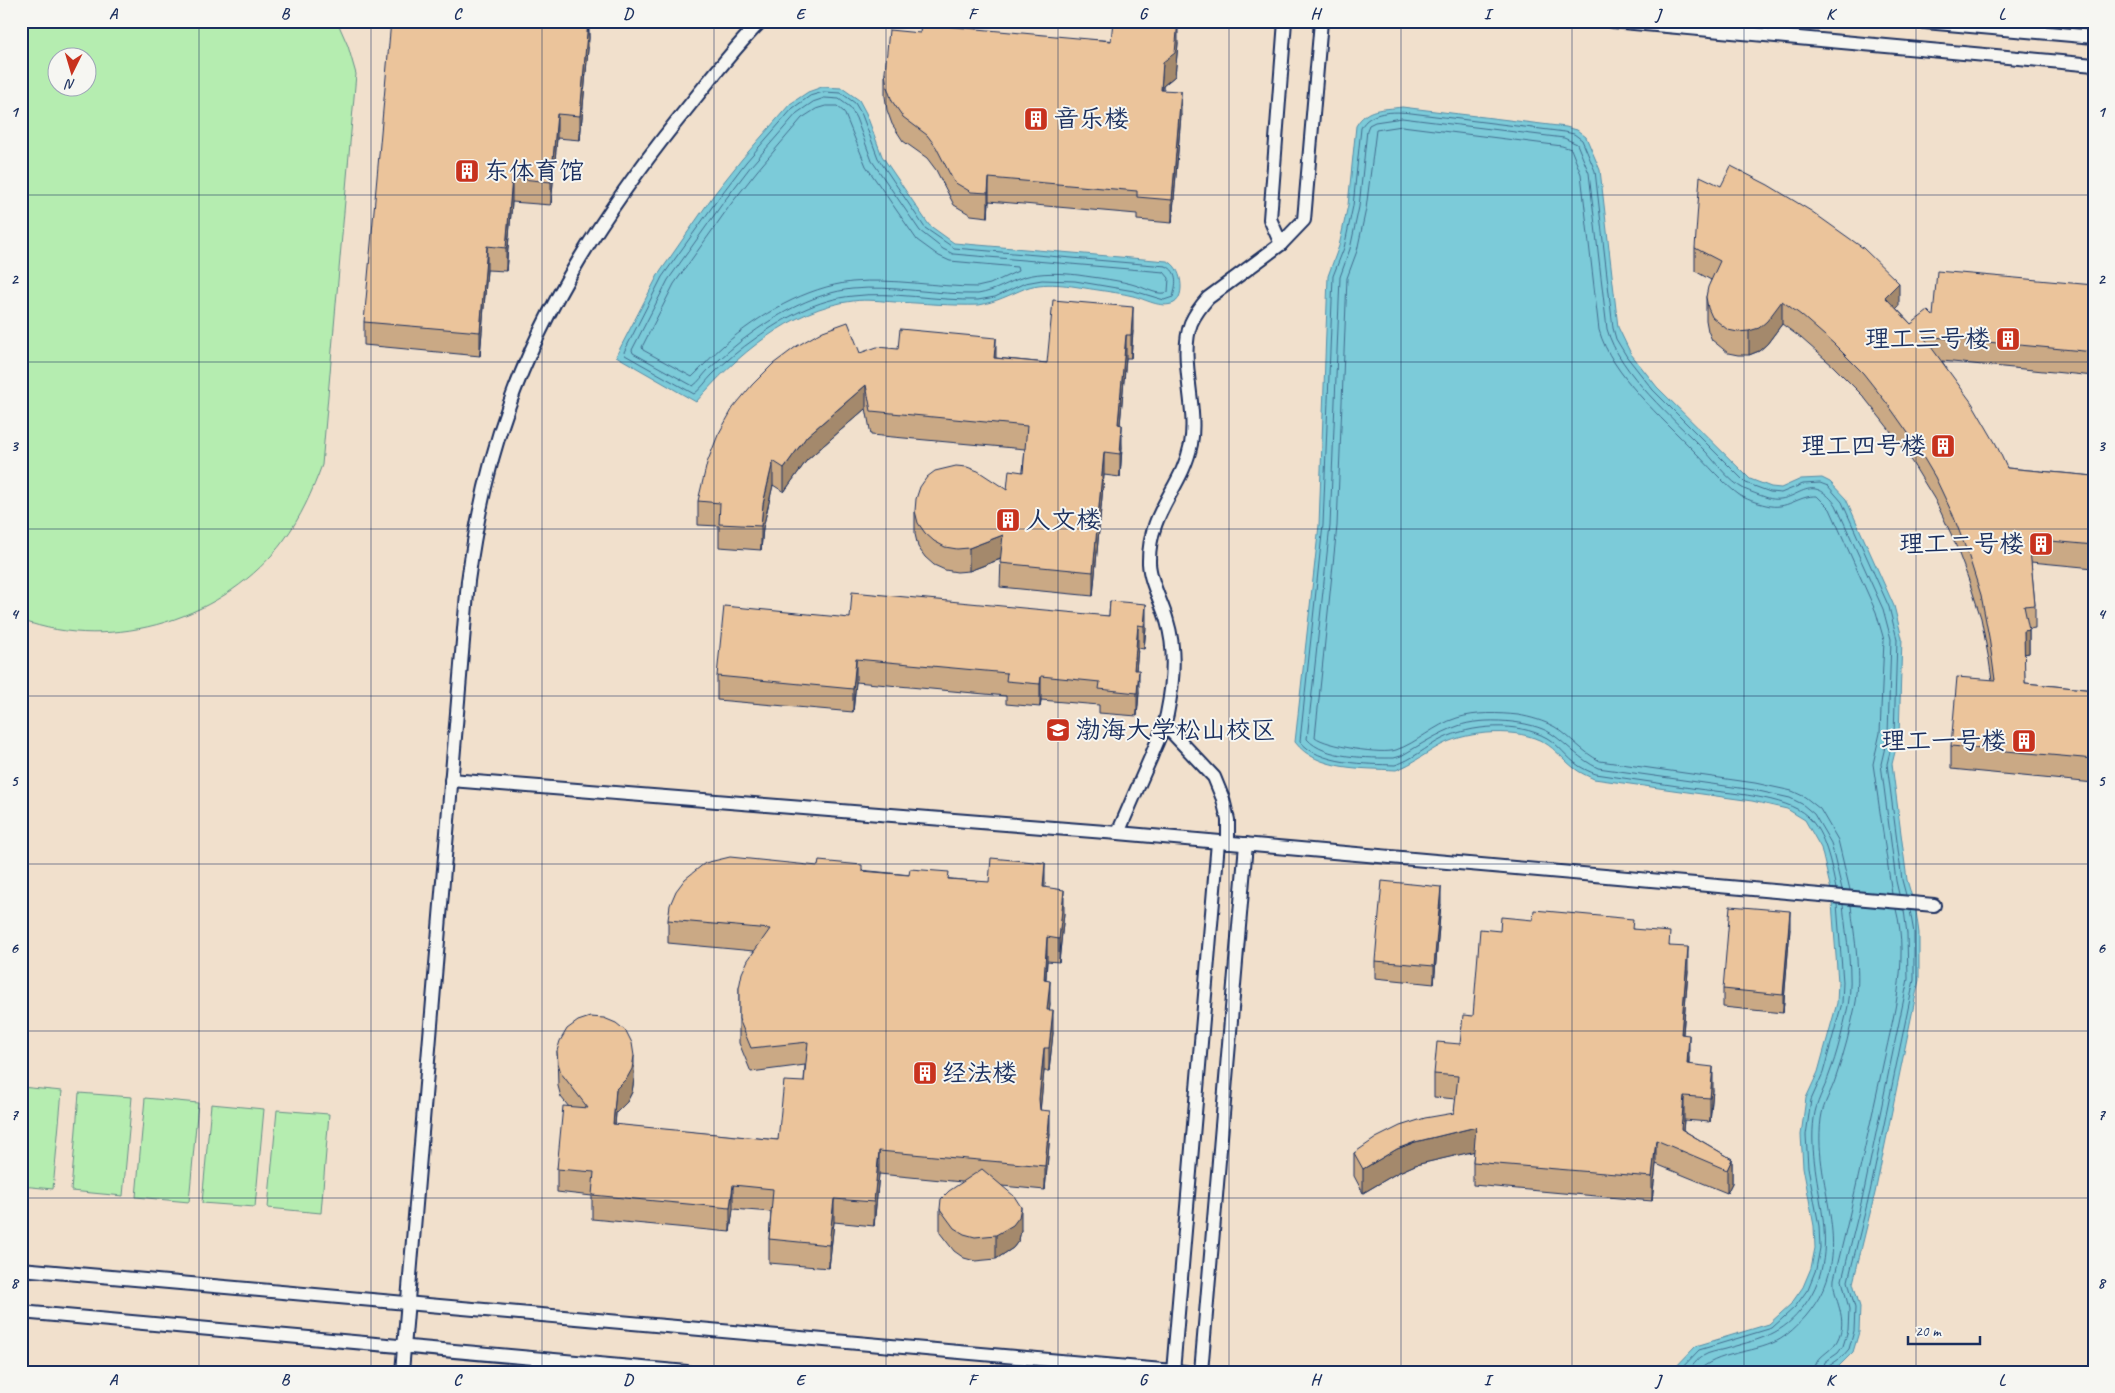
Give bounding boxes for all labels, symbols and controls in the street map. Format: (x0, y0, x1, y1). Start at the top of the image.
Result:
text: A (109, 4, 119, 24)
text: B (281, 4, 291, 24)
text: C (453, 4, 463, 24)
text: D (623, 4, 634, 24)
text: E (796, 4, 807, 24)
text: F (968, 4, 979, 24)
text: G (1139, 4, 1149, 24)
text: H (1310, 4, 1322, 24)
text: I (1484, 4, 1494, 24)
text: J (1654, 4, 1663, 24)
text: K (1826, 4, 1838, 24)
text: L (1999, 4, 2007, 24)
north arrow (48, 48, 98, 98)
text: N (64, 75, 76, 93)
text: 1 (10, 102, 19, 122)
text: 1 (2097, 102, 2106, 122)
place label: 音乐楼 (1054, 103, 1129, 135)
building icon: 音乐楼 (1023, 106, 1049, 132)
place label: 东体育馆 (484, 155, 584, 187)
building icon: 东体育馆 (454, 158, 480, 184)
text: 2 (10, 269, 19, 289)
text: 2 (2097, 269, 2106, 289)
place label: 理工三号楼 (1865, 323, 1990, 355)
building icon: 理工三号楼 (1995, 326, 2021, 352)
place label: 理工四号楼 (1801, 430, 1926, 462)
building icon: 理工四号楼 (1930, 433, 1956, 459)
text: 3 (10, 436, 19, 456)
text: 3 (2097, 436, 2106, 456)
place label: 人文楼 (1026, 504, 1101, 536)
building icon: 人文楼 (995, 507, 1021, 533)
place label: 理工二号楼 (1899, 528, 2024, 560)
building icon: 理工二号楼 (2028, 531, 2054, 557)
text: 4 (10, 604, 19, 624)
text: 4 (2097, 604, 2106, 624)
place label: 渤海大学松山校区 (1076, 714, 1276, 746)
school or university icon: 渤海大学松山校区 (1045, 717, 1071, 743)
place label: 理工一号楼 (1881, 725, 2006, 757)
building icon: 理工一号楼 (2011, 728, 2037, 754)
text: 5 (11, 771, 20, 791)
text: 5 (2098, 771, 2107, 791)
text: 6 (10, 938, 19, 958)
text: 6 (2097, 938, 2106, 958)
place label: 经法楼 (942, 1057, 1017, 1089)
building icon: 经法楼 (912, 1060, 938, 1086)
text: 7 (10, 1105, 19, 1125)
text: 7 (2097, 1105, 2106, 1125)
text: 8 (10, 1273, 19, 1293)
text: 8 (2097, 1273, 2106, 1293)
scale bar (1908, 1313, 1980, 1345)
text: 20 m (1915, 1322, 1942, 1341)
text: A (109, 1370, 119, 1390)
text: B (281, 1370, 291, 1390)
text: C (453, 1370, 463, 1390)
text: D (623, 1370, 634, 1390)
text: E (796, 1370, 807, 1390)
text: F (968, 1370, 979, 1390)
text: G (1139, 1370, 1149, 1390)
text: H (1310, 1370, 1322, 1390)
text: I (1484, 1370, 1494, 1390)
text: J (1654, 1370, 1663, 1390)
text: K (1826, 1370, 1838, 1390)
text: L (1999, 1370, 2007, 1390)

